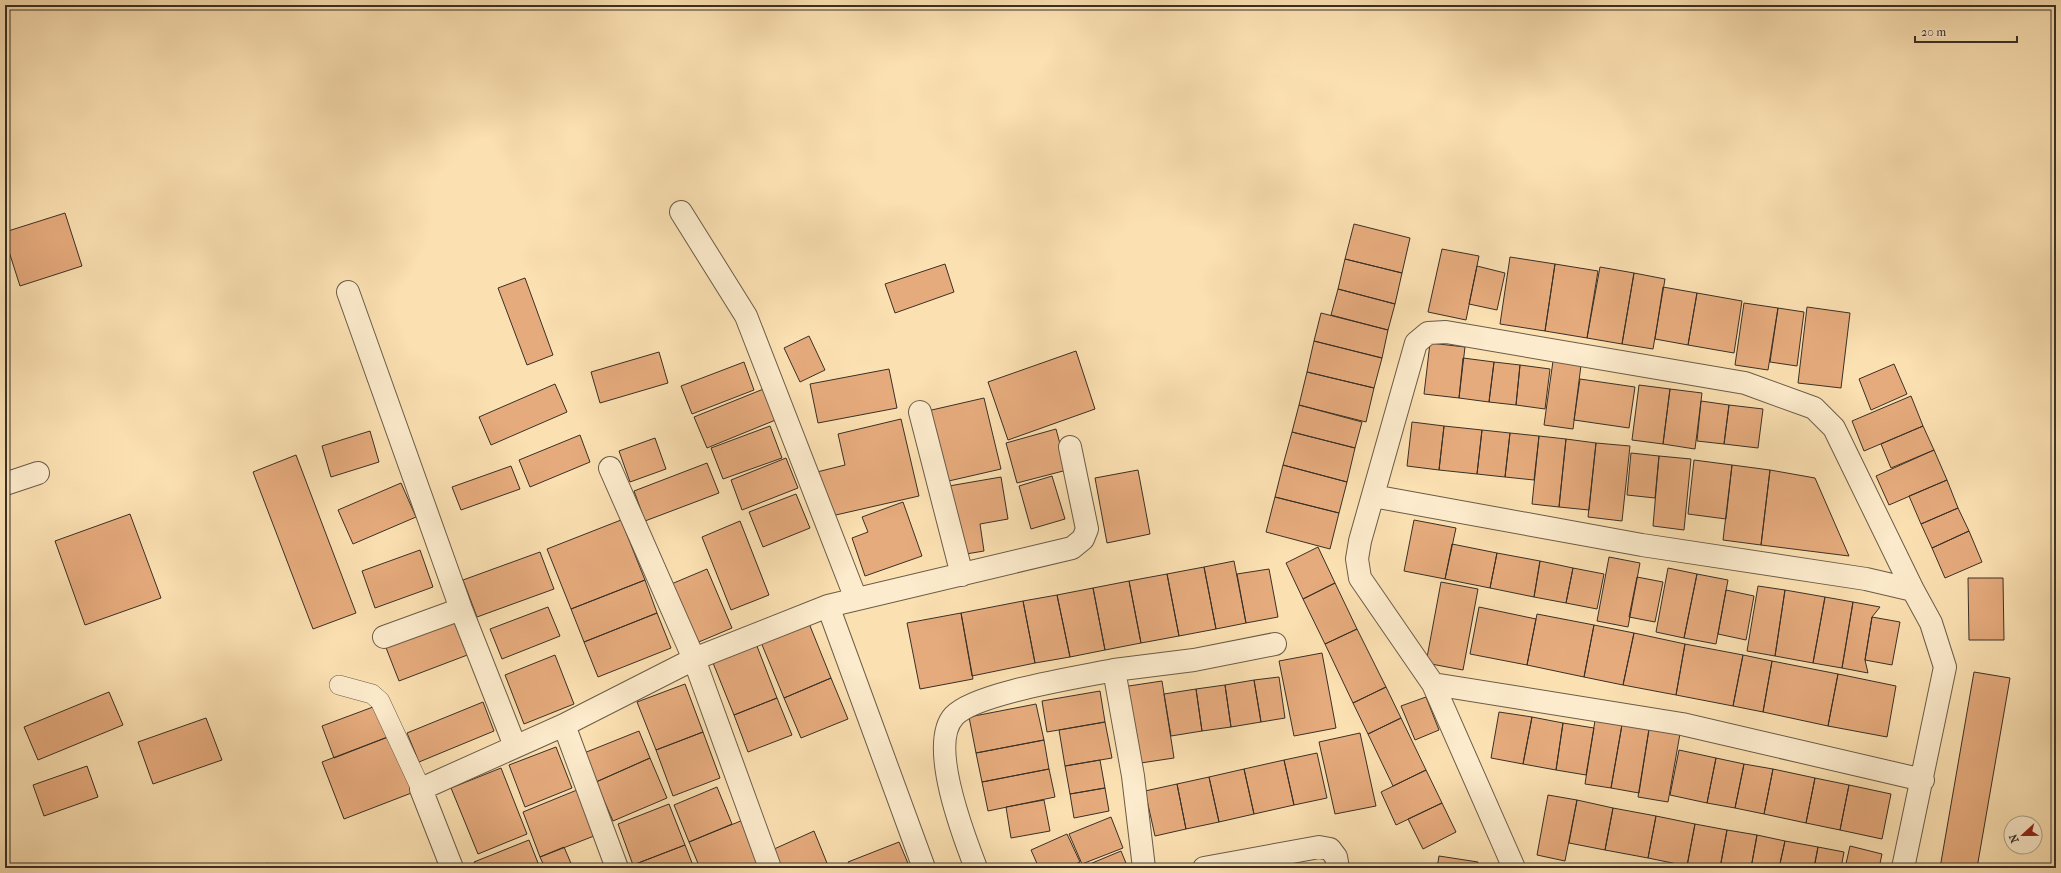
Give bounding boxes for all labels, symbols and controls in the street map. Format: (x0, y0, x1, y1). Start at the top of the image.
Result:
scale bar (1915, 18, 2017, 44)
text: 20 m (1921, 25, 1946, 39)
north arrow (2003, 815, 2043, 855)
text: N (2006, 832, 2022, 845)

